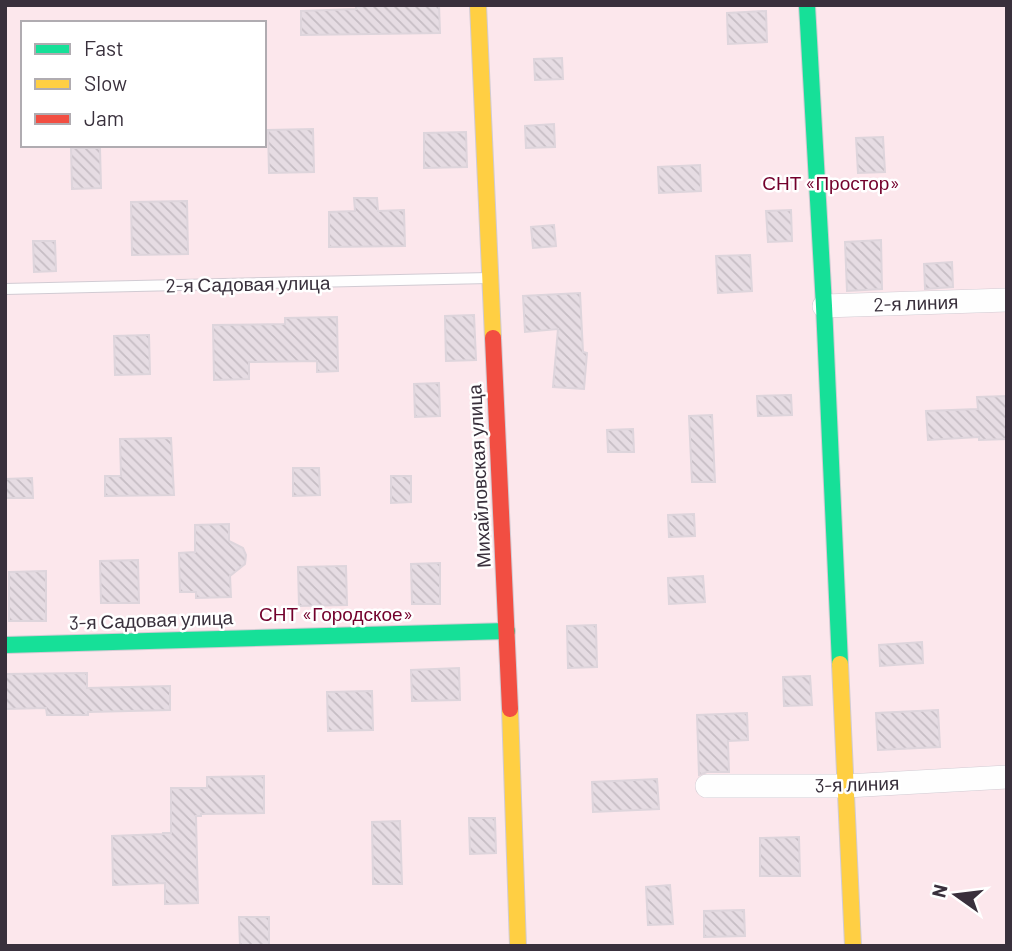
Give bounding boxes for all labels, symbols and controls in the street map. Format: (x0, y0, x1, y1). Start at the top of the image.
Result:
legend (21, 21, 266, 147)
text: Fast (84, 35, 124, 60)
text: Slow (84, 70, 127, 95)
text: Jam (84, 105, 124, 130)
park label: СНТ «Простор» (762, 171, 900, 194)
street label: 2-я Садовая улица (165, 271, 331, 296)
street label: 2-я линия (873, 290, 959, 315)
street label: Михайловская улица (462, 383, 495, 568)
park label: СНТ «Городское» (259, 602, 413, 625)
street label: 3-я Садовая улица (68, 605, 234, 634)
street label: 3-я линия (814, 771, 900, 796)
north arrow (921, 860, 991, 930)
text: N (926, 882, 952, 900)

